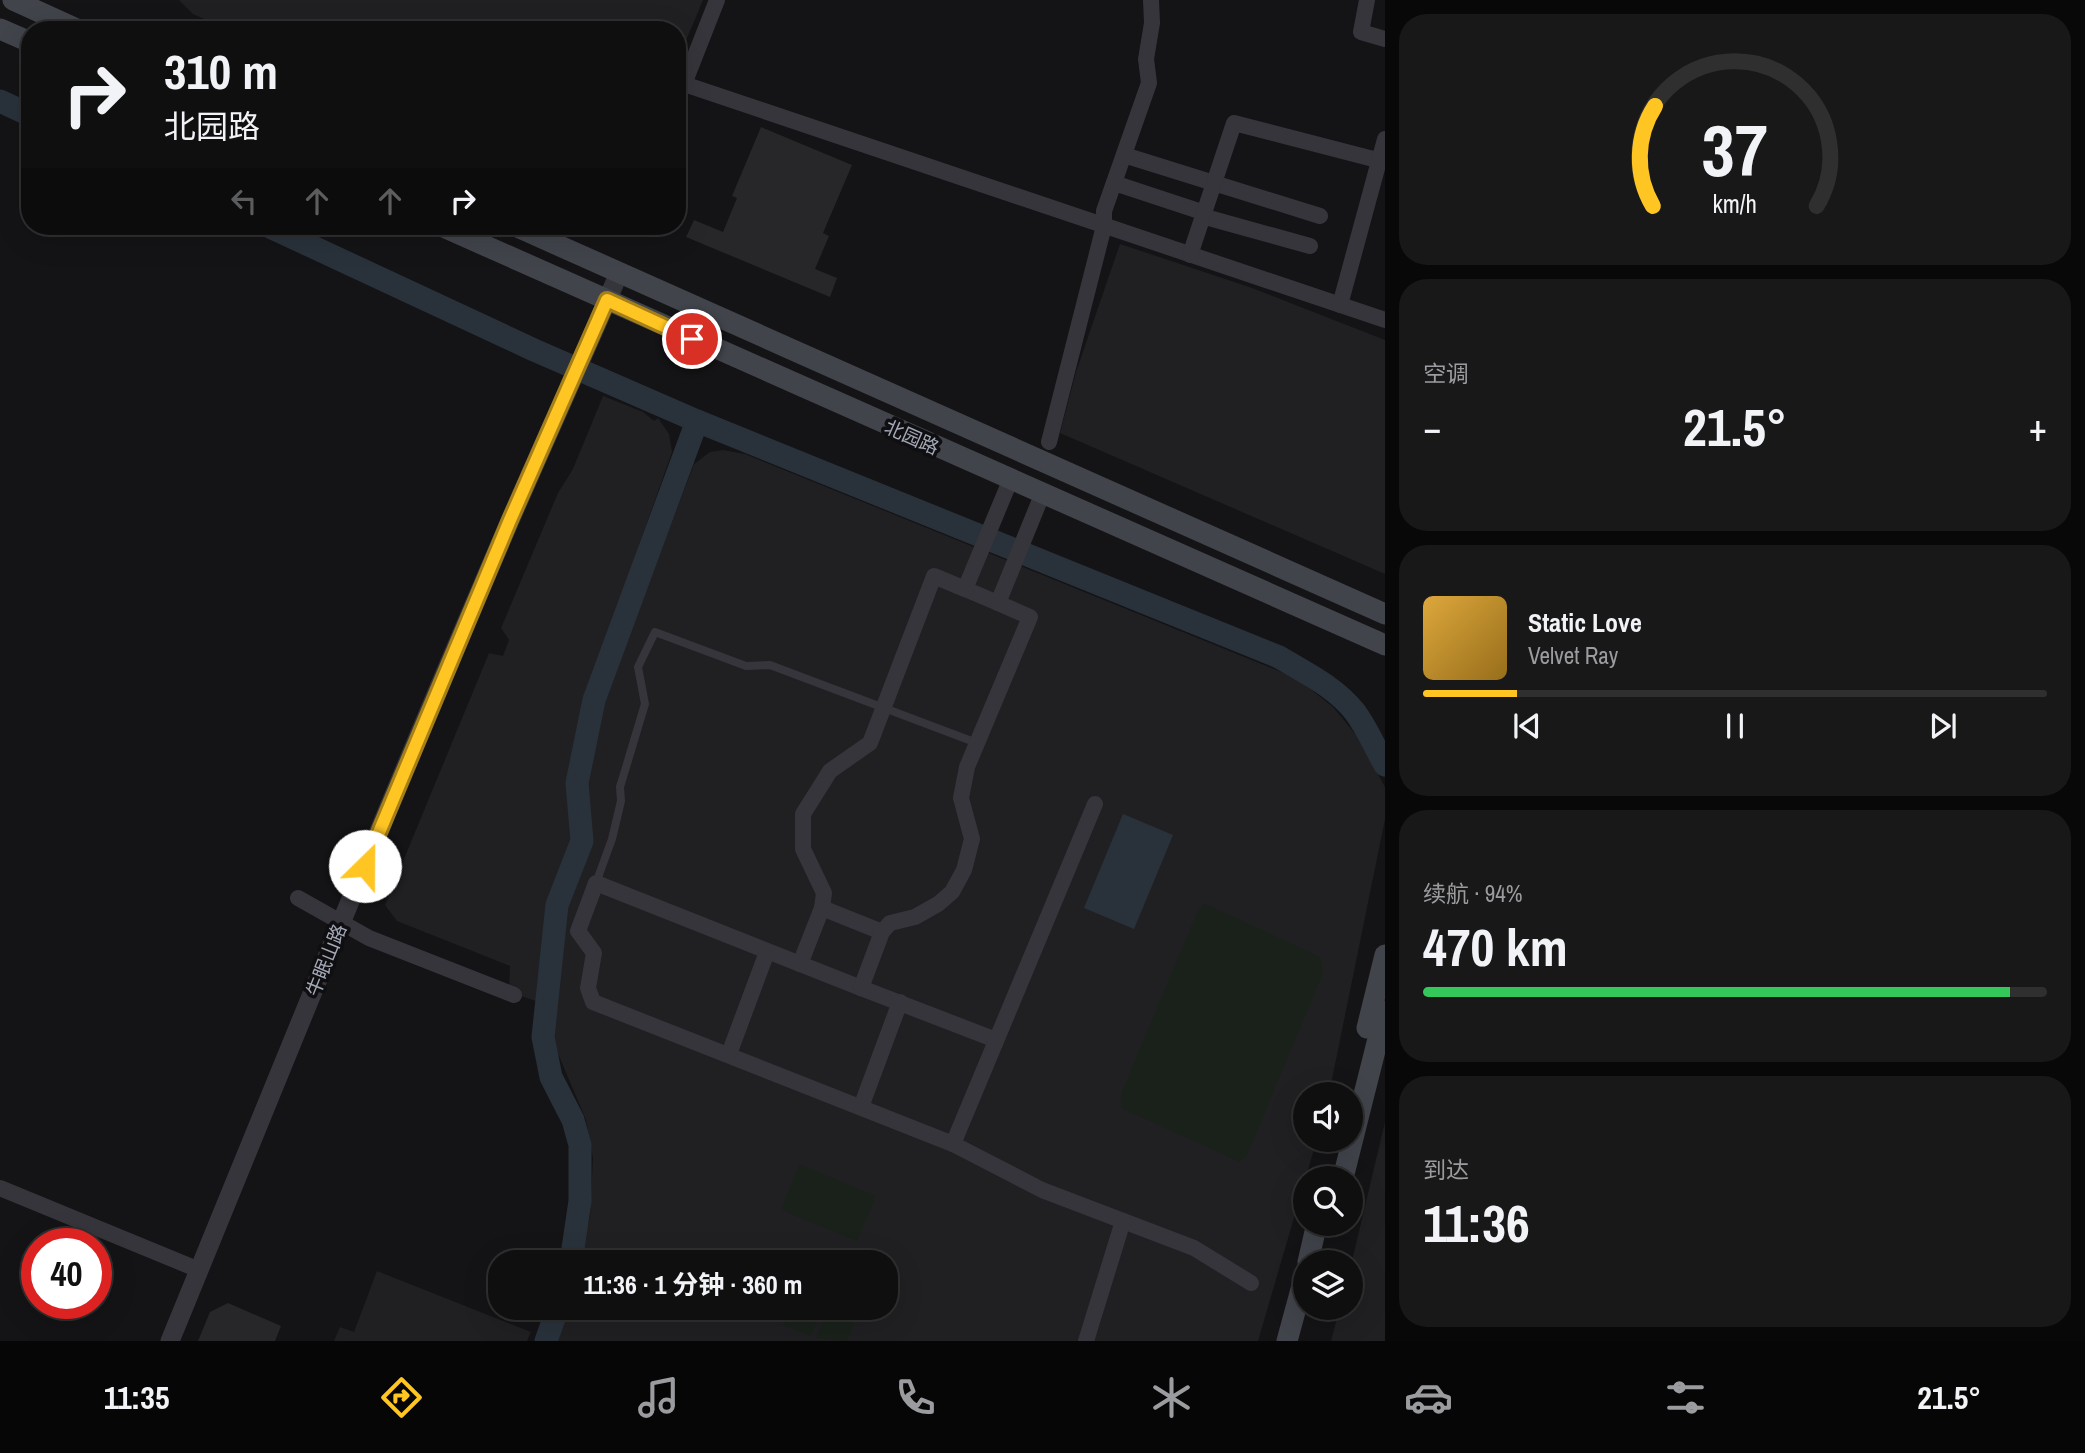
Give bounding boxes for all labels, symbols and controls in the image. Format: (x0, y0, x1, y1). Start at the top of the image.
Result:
text: 310 m (164, 38, 278, 104)
icon: right (49, 49, 140, 140)
text: 37 (1702, 101, 1768, 199)
text: 北园路 (164, 105, 260, 148)
icon: left (225, 182, 263, 220)
icon: ahead (298, 182, 336, 220)
icon: ahead (371, 182, 409, 220)
icon: right (444, 182, 482, 220)
text: km/h (1713, 187, 1757, 221)
pin (662, 309, 722, 369)
icon: arrive (673, 320, 711, 358)
text: 空调 (1423, 358, 1469, 389)
text: 21.5° (1683, 392, 1787, 462)
text: − (1423, 402, 1441, 453)
text: + (2029, 402, 2047, 453)
street label: 北园路 (881, 414, 943, 460)
text: Static Love (1528, 605, 1642, 640)
text: Velvet Ray (1528, 640, 1618, 671)
icon: previous (1508, 707, 1546, 745)
icon: pause (1716, 707, 1754, 745)
icon: next (1924, 707, 1962, 745)
position arrow (328, 829, 402, 903)
text: 续航 · 94% (1423, 878, 1522, 909)
text: 470 km (1423, 912, 1568, 982)
street label: 牛眠山路 (300, 920, 352, 1000)
map controls (1293, 1082, 1363, 1320)
button: sound (1293, 1082, 1363, 1152)
text: 到达 (1423, 1154, 1469, 1185)
button: search (1293, 1166, 1363, 1236)
text: 11:36 (1423, 1188, 1530, 1258)
speed limit sign: 40 (21, 1228, 112, 1319)
button: layers (1293, 1250, 1363, 1320)
text: 11:36 · 1 分钟 · 360 m (583, 1267, 803, 1302)
icon: directions (377, 1373, 426, 1422)
icon: music (634, 1373, 683, 1422)
icon: phone (891, 1373, 940, 1422)
icon: climate (1147, 1373, 1196, 1422)
icon: car (1404, 1373, 1453, 1422)
icon: filters (1661, 1373, 1710, 1422)
text: 11:35 (104, 1376, 170, 1419)
text: 21.5° (1917, 1376, 1981, 1419)

